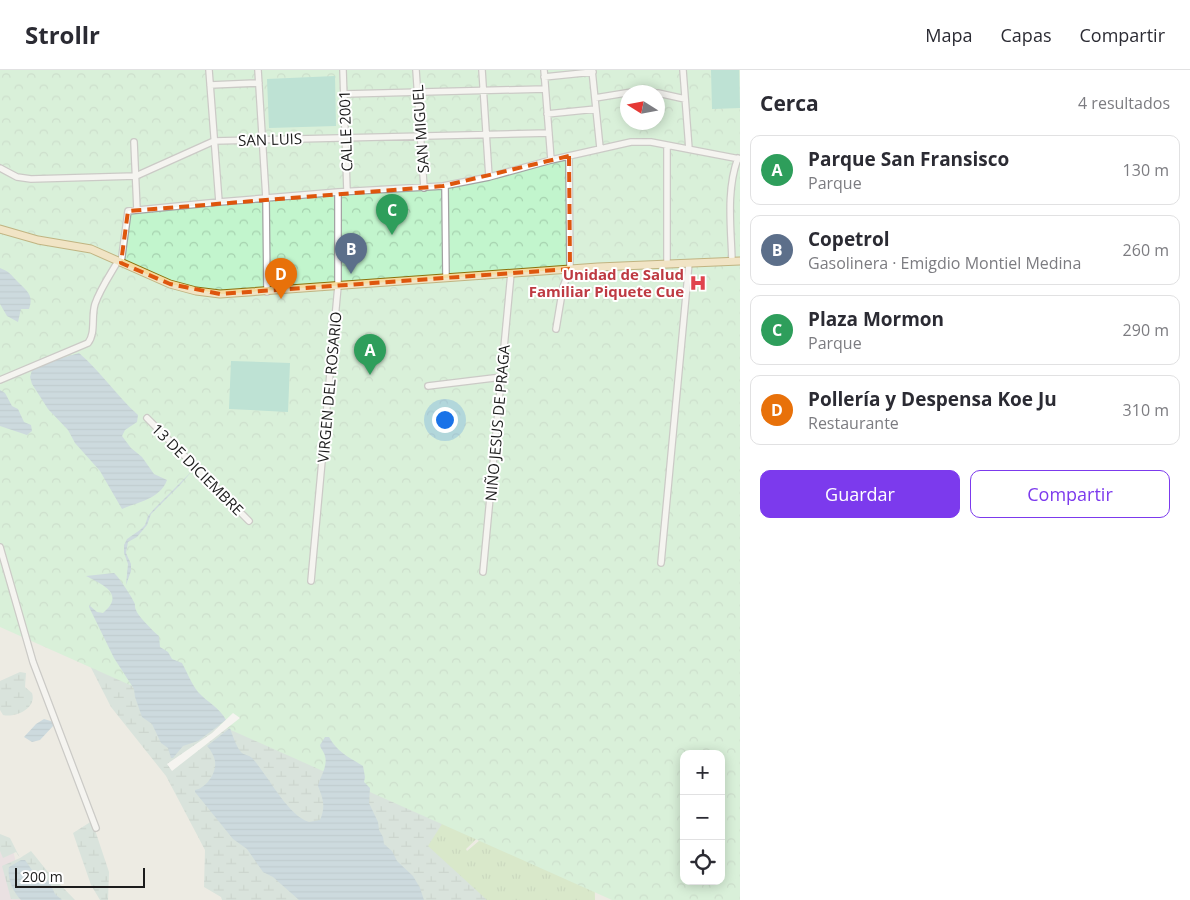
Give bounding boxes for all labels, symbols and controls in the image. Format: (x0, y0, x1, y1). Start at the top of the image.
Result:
text: Strollr (25, 18, 100, 51)
text: Mapa (925, 23, 973, 47)
text: Capas (1001, 23, 1051, 47)
text: Compartir (1079, 23, 1165, 47)
street label: SAN MIGUEL (407, 84, 433, 174)
north arrow (620, 85, 665, 130)
text: Cerca (760, 89, 819, 117)
street label: CALLE 2001 (334, 90, 356, 172)
text: 4 resultados (1078, 92, 1170, 114)
street label: SAN LUIS (238, 128, 302, 150)
text: Parque San Fransisco (808, 146, 1009, 172)
text: A (771, 159, 783, 181)
text: 130 m (1123, 159, 1169, 181)
text: Parque (808, 172, 862, 194)
pin: C (376, 194, 408, 235)
text: Copetrol (808, 226, 890, 252)
pin: B (335, 233, 367, 274)
text: B (772, 239, 782, 261)
text: 260 m (1123, 239, 1169, 261)
text: Gasolinera · Emigdio Montiel Medina (808, 252, 1081, 274)
pin: D (265, 258, 297, 299)
place label: Unidad de Salud Familiar Piquete Cue (529, 264, 684, 301)
hospital icon: Unidad de Salud Familiar Piquete Cue (688, 273, 708, 293)
text: Plaza Mormon (808, 306, 944, 332)
street label: VIRGEN DEL ROSARIO (312, 311, 346, 463)
text: C (772, 319, 782, 341)
text: 290 m (1123, 319, 1169, 341)
text: Parque (808, 332, 862, 354)
pin: A (354, 334, 386, 375)
street label: NIÑO JESUS DE PRAGA (480, 343, 514, 502)
text: Pollería y Despensa Koe Ju (808, 386, 1057, 412)
text: D (771, 399, 783, 421)
text: 310 m (1123, 399, 1169, 421)
your location (432, 407, 458, 433)
text: Restaurante (808, 412, 899, 434)
street label: 13 DE DICIEMBRE (148, 419, 248, 519)
button: Guardar (760, 470, 960, 518)
button: Compartir (970, 470, 1170, 518)
map controls (680, 750, 725, 885)
button: + (680, 750, 725, 795)
button: − (680, 795, 725, 840)
button: locate (680, 840, 725, 885)
scale bar (15, 865, 145, 888)
text: 200 m (22, 867, 63, 886)

